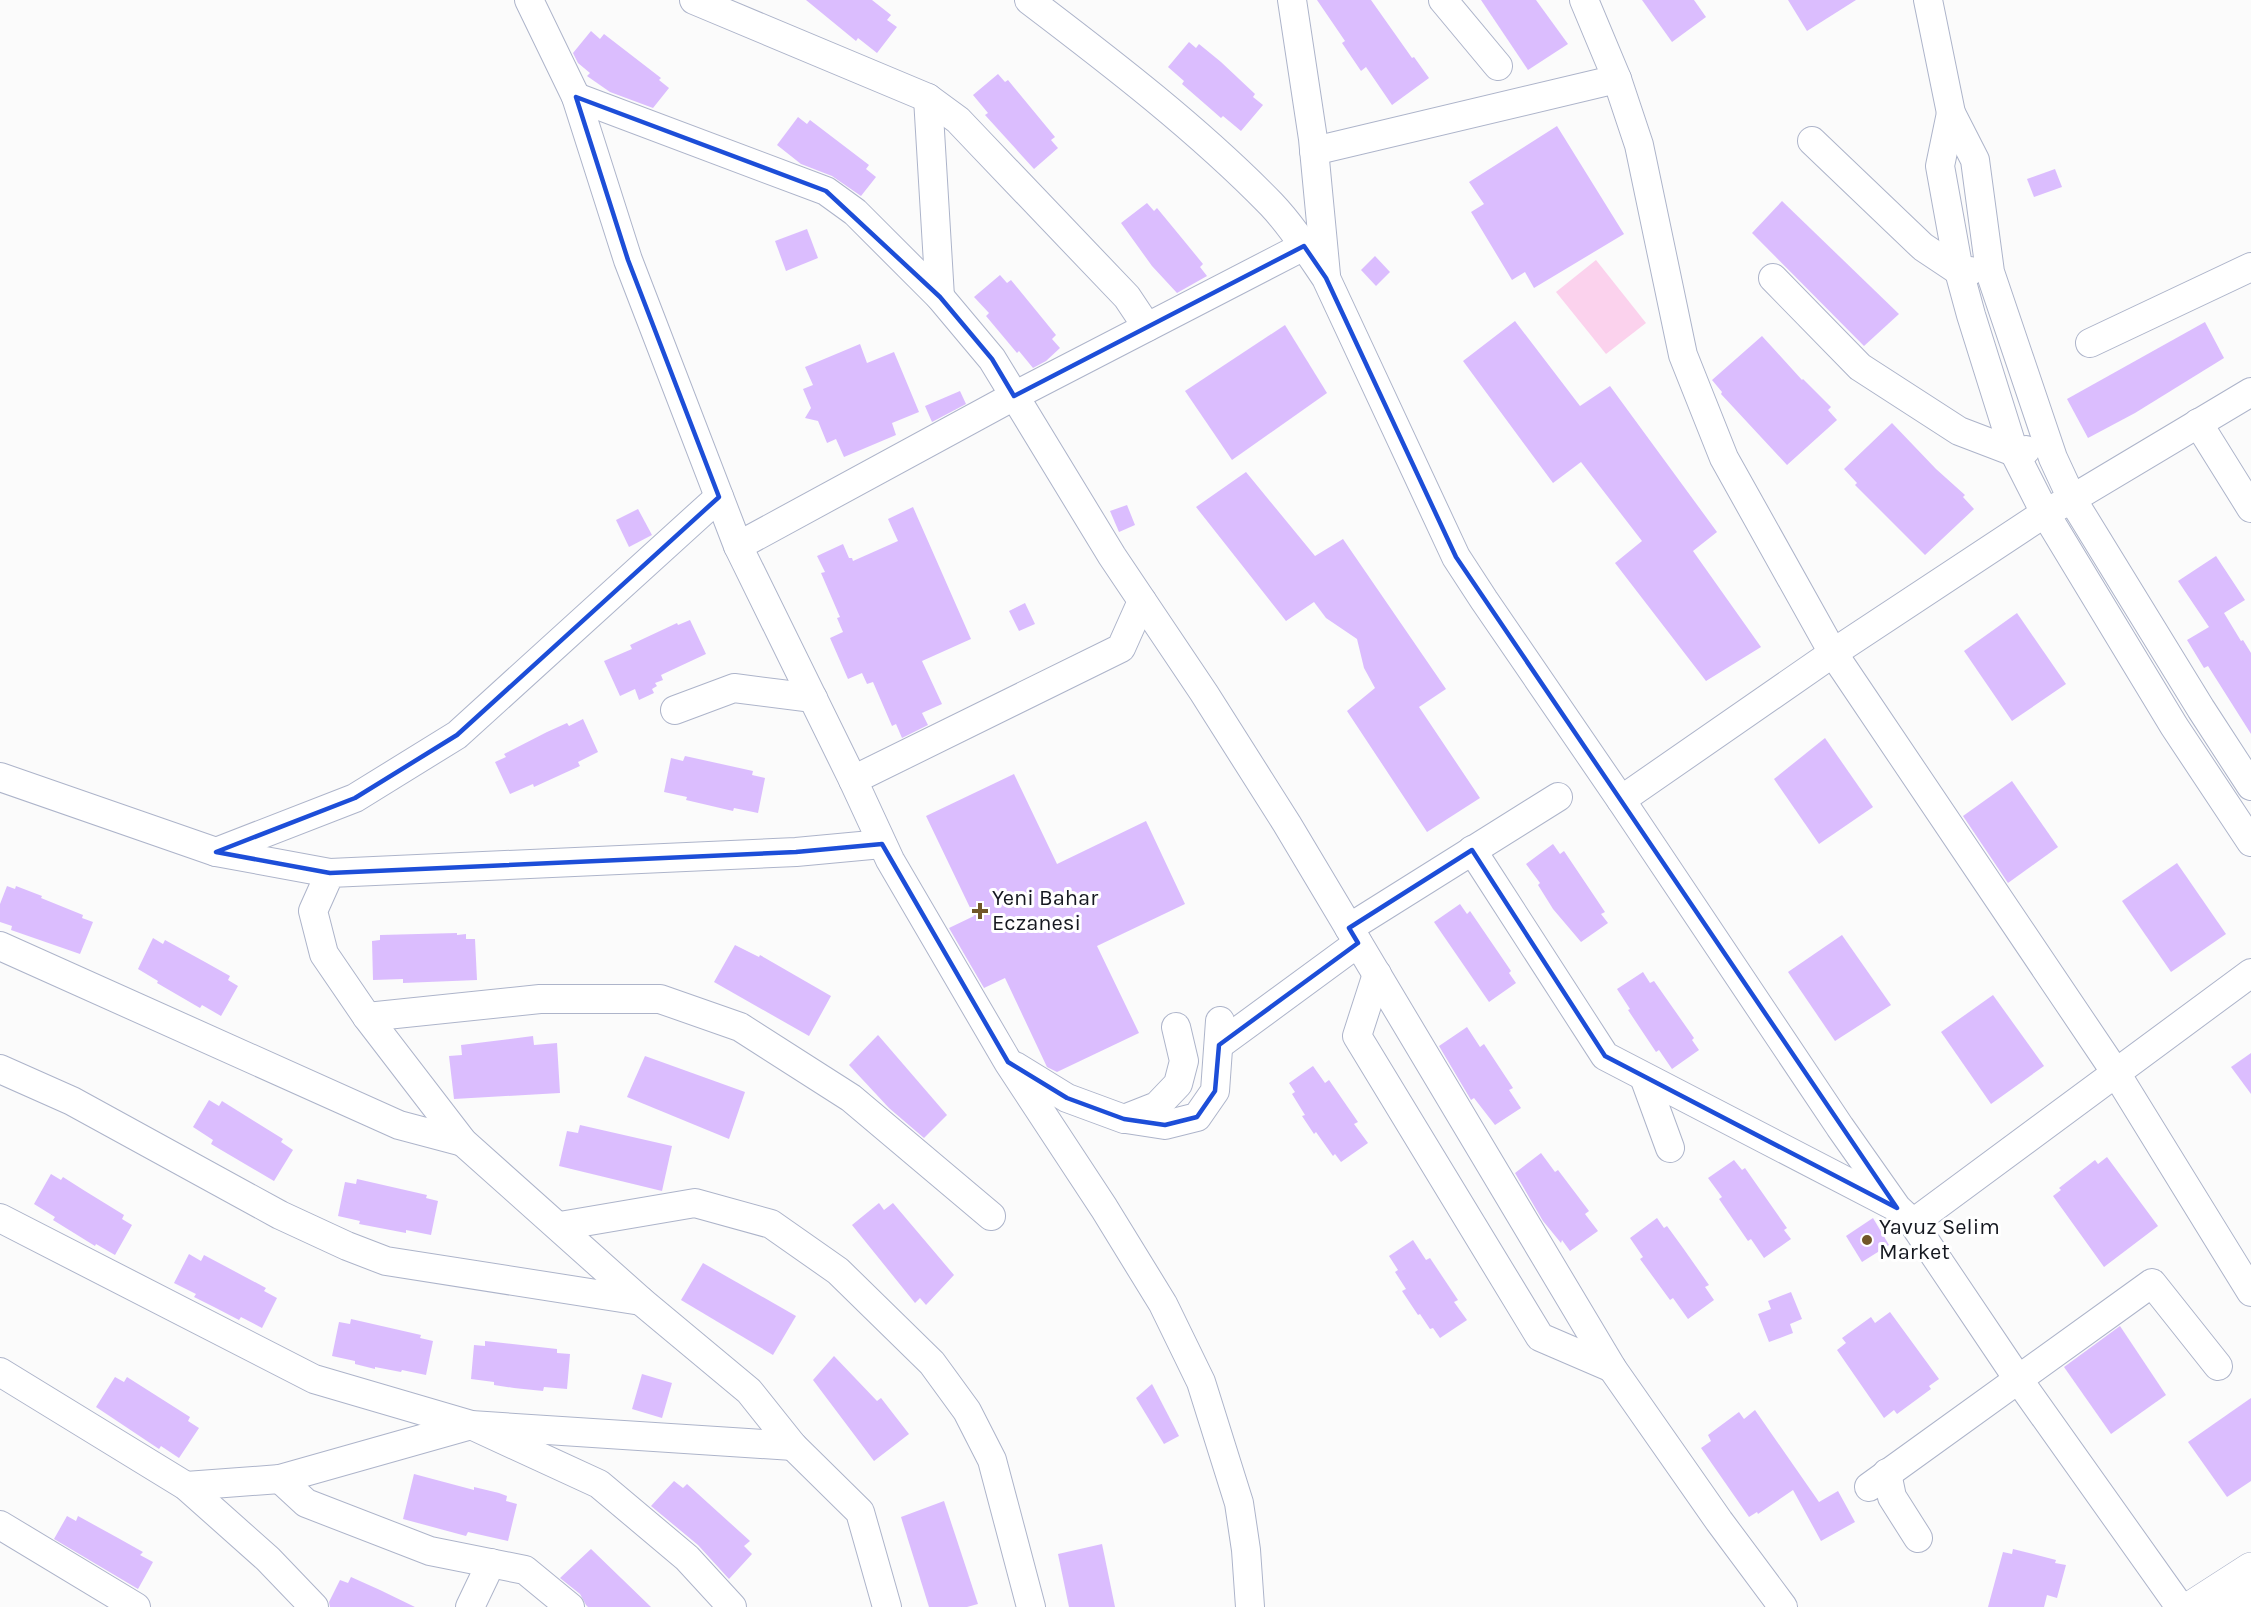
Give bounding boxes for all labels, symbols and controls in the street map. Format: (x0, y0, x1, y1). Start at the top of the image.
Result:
place label: Yeni Bahar Eczanesi (992, 885, 1098, 936)
marker: Yeni Bahar Eczanesi (973, 904, 987, 918)
place label: Yavuz Selim Market (1879, 1214, 2000, 1265)
marker: Yavuz Selim Market (1860, 1233, 1874, 1247)

